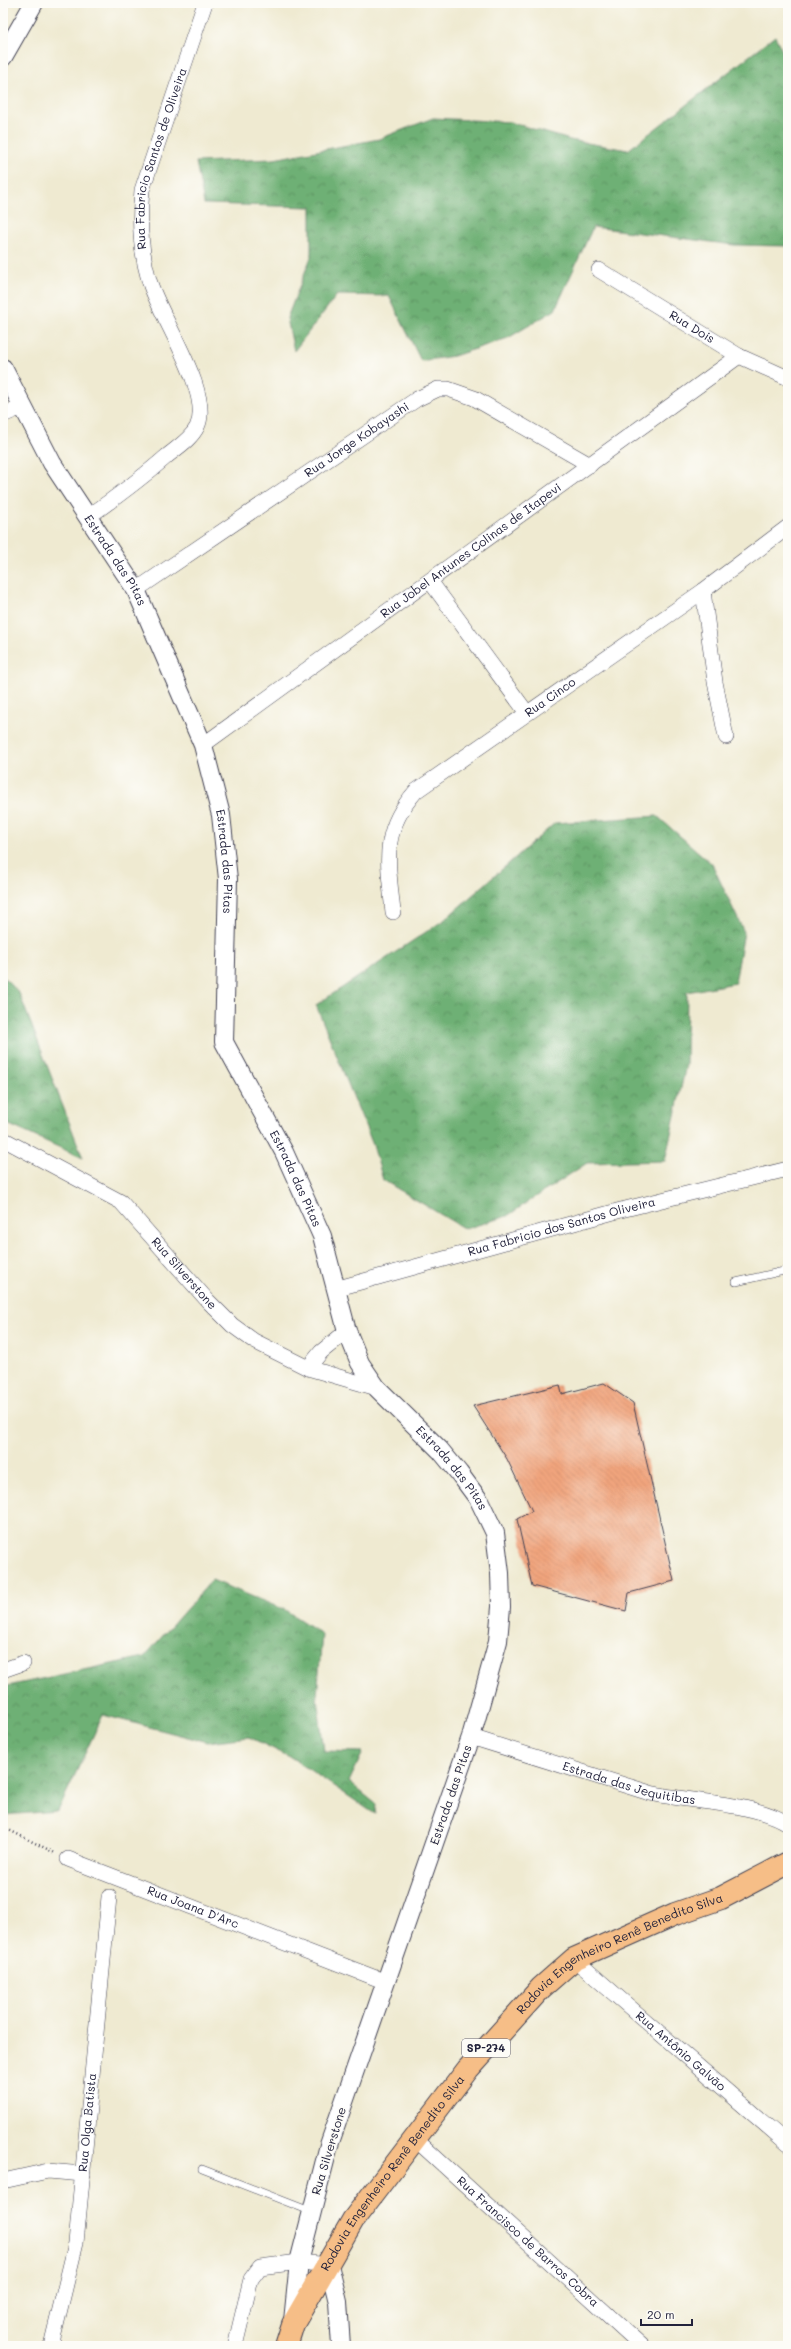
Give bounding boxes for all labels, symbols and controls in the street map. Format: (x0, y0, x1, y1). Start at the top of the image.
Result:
street label: Rua Fabricio Santos de Oliveira (131, 65, 190, 250)
street label: Rua Dois (667, 306, 718, 346)
street label: Rua Jorge Kobayashi (301, 398, 412, 480)
street label: Rua Jobel Antunes Colinas de Itapevi (377, 479, 564, 621)
street label: Estrada das Pitas (81, 511, 151, 608)
street label: Rua Cinco (521, 673, 578, 720)
street label: Estrada das Pitas (213, 807, 237, 914)
street label: Estrada das Pitas (267, 1127, 326, 1229)
street label: Rua Fabricio dos Santos Oliveira (466, 1193, 657, 1259)
street label: Rua Silverstone (148, 1233, 221, 1312)
street label: Estrada das Pitas (413, 1422, 492, 1513)
street label: Estrada das Pitas (425, 1742, 475, 1847)
street label: Estrada das Jequitibas (561, 1757, 697, 1807)
street label: Rua Joana D'Arc (145, 1881, 242, 1931)
street label: Rodovia Engenheiro Renê Benedito Silva (512, 1889, 725, 2017)
street label: Rua Antônio Galvão (633, 2007, 730, 2094)
road number: SP-274 (462, 2039, 510, 2057)
street label: Rua Olga Batista (74, 2072, 99, 2172)
street label: Rodovia Engenheiro Renê Benedito Silva (316, 2072, 467, 2274)
street label: Rua Silverstone (307, 2105, 349, 2197)
street label: Rua Francisco de Barros Cobra (454, 2172, 603, 2310)
scale bar (641, 2301, 692, 2327)
text: 20 m (647, 2306, 675, 2322)

